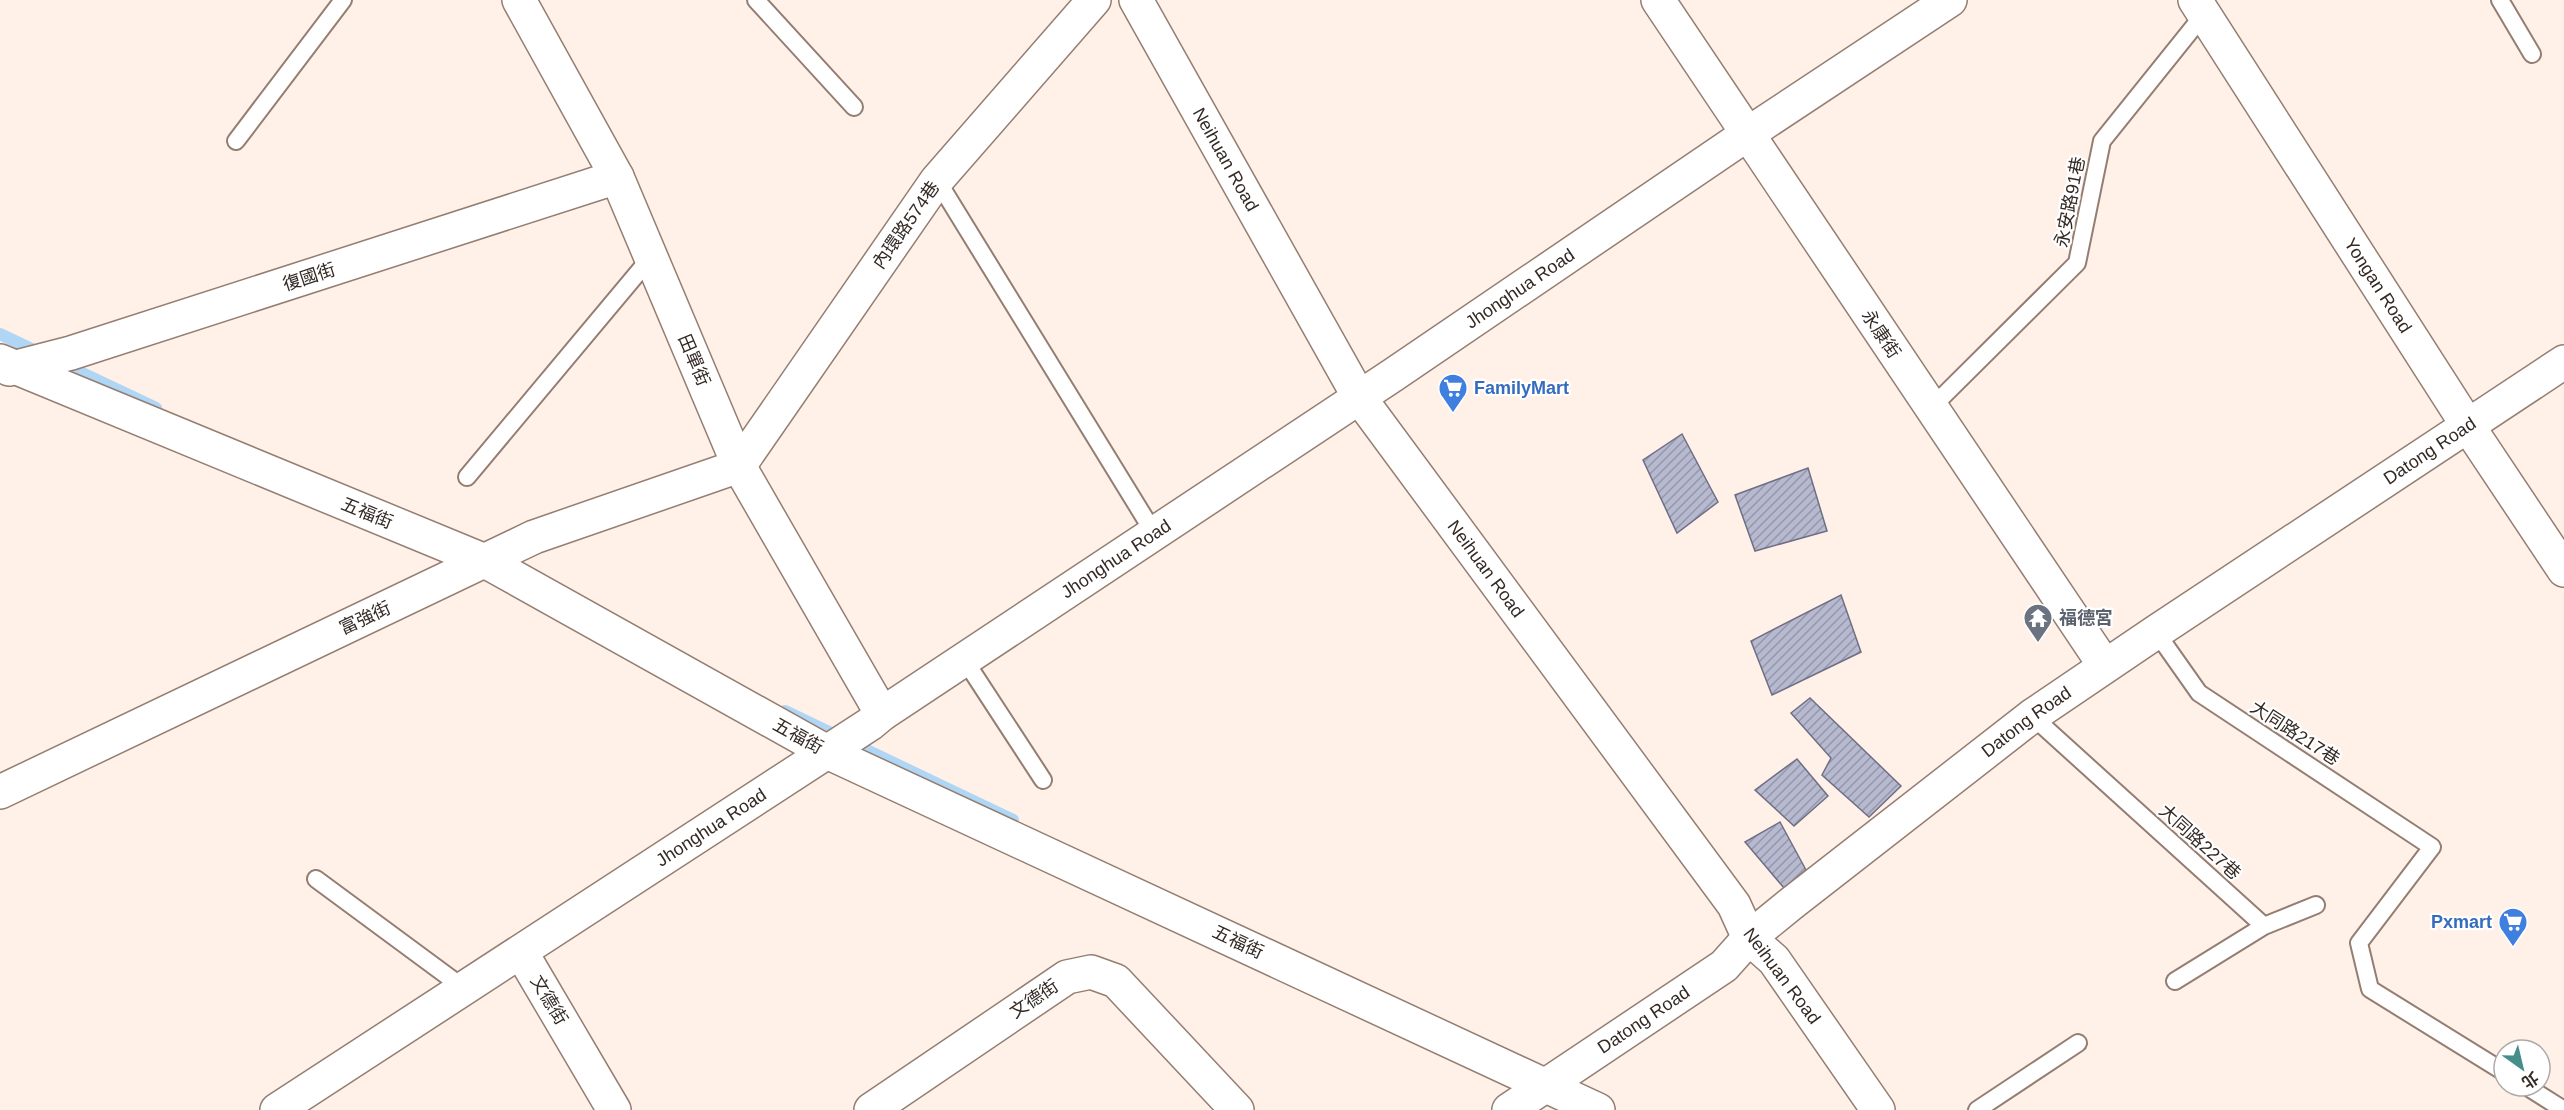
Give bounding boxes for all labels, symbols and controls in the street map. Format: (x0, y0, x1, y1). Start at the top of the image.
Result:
street label: Neihuan Road (1189, 104, 1263, 215)
street label: 永安路91巷 (2051, 155, 2089, 249)
street label: 內環路574巷 (869, 177, 943, 273)
street label: Yongan Road (2340, 234, 2416, 336)
street label: Jhonghua Road (1462, 245, 1578, 333)
street label: 復國街 (280, 259, 338, 295)
street label: 永康街 (1858, 306, 1904, 362)
street label: 田單街 (674, 331, 714, 389)
supermarket icon: FamilyMart (1437, 372, 1469, 414)
place label: FamilyMart (1474, 378, 1569, 398)
street label: Datong Road (2380, 413, 2479, 488)
street label: 五福街 (338, 494, 396, 532)
street label: Jhonghua Road (1057, 515, 1175, 602)
street label: Neihuan Road (1444, 517, 1528, 621)
street label: 富強街 (336, 598, 394, 638)
temple icon: 福德宮 (2022, 602, 2054, 644)
place label: 福德宮 (2059, 608, 2113, 628)
street label: Datong Road (1978, 682, 2075, 761)
street label: 大同路217巷 (2247, 697, 2343, 769)
street label: 五福街 (770, 714, 826, 758)
street label: Jhonghua Road (652, 784, 770, 870)
street label: 大同路227巷 (2155, 800, 2245, 884)
supermarket icon: Pxmart (2497, 906, 2529, 948)
place label: Pxmart (2431, 912, 2492, 932)
street label: 五福街 (1209, 922, 1267, 962)
street label: Neihuan Road (1739, 924, 1825, 1028)
street label: 文德街 (527, 972, 571, 1028)
street label: 文德街 (1006, 976, 1062, 1022)
street label: Datong Road (1594, 982, 1693, 1058)
north arrow (2492, 1038, 2552, 1098)
text: 北 (2519, 1068, 2542, 1092)

